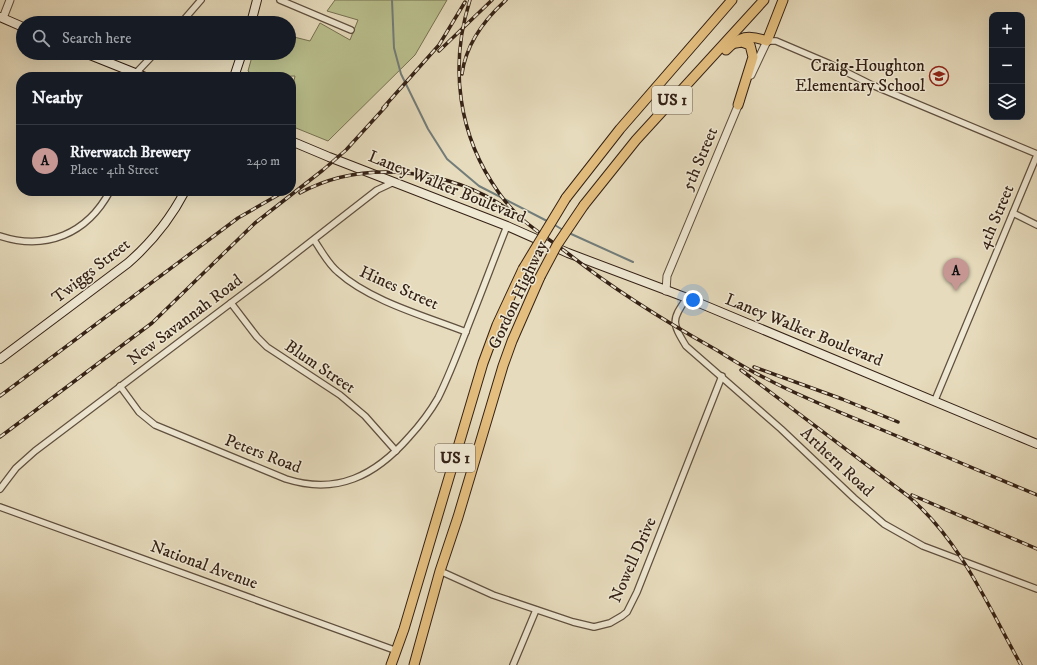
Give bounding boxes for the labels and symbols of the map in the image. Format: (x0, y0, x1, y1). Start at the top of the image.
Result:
place label: Craig-Houghton Elementary School (795, 55, 925, 97)
school or university icon: Craig-Houghton Elementary School (928, 65, 950, 87)
road number: US 1 (652, 86, 692, 114)
street label: 5th Street (677, 124, 723, 194)
street label: Laney Walker Boulevard (365, 145, 529, 229)
street label: 4th Street (973, 181, 1020, 253)
street label: Twiggs Street (47, 233, 135, 309)
street label: Gordon Highway (483, 236, 553, 353)
pin: A (943, 258, 969, 291)
street label: Hines Street (356, 261, 442, 315)
street label: New Savannah Road (123, 269, 247, 371)
street label: Laney Walker Boulevard (722, 288, 886, 372)
your location (683, 290, 703, 310)
street label: Blum Street (280, 335, 360, 399)
street label: Arthern Road (796, 422, 879, 502)
street label: Peters Road (222, 429, 305, 479)
road number: US 1 (435, 444, 475, 472)
street label: Nowell Drive (604, 514, 662, 606)
street label: National Avenue (147, 535, 261, 595)

